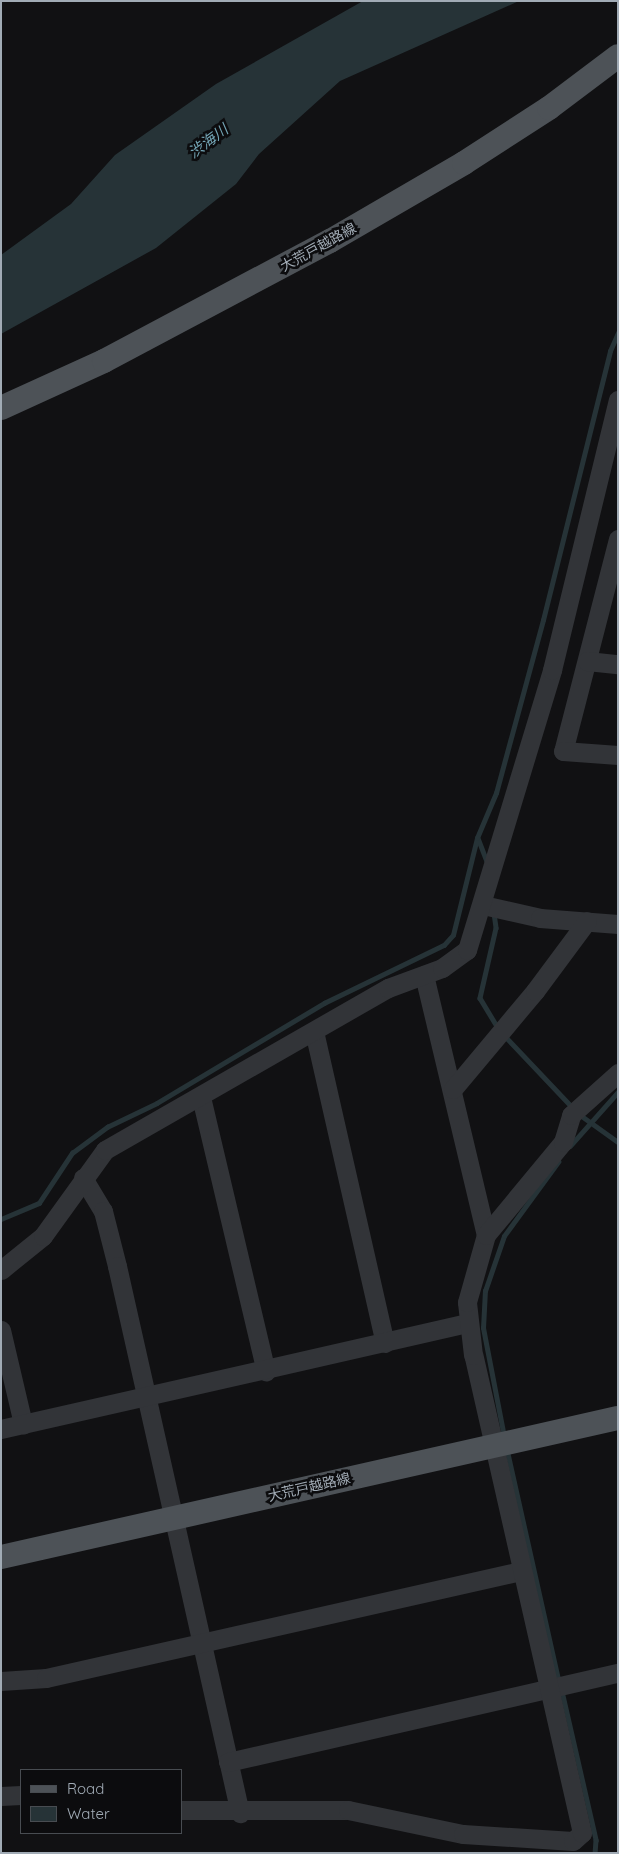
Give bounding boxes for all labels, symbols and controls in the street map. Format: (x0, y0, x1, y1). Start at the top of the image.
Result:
water label: 渋海川 (185, 120, 231, 162)
street label: 大荒戸越路線 (277, 219, 359, 275)
street label: 大荒戸越路線 (266, 1469, 352, 1505)
legend (20, 1769, 182, 1834)
text: Road (67, 1779, 104, 1798)
text: Water (67, 1804, 110, 1823)

